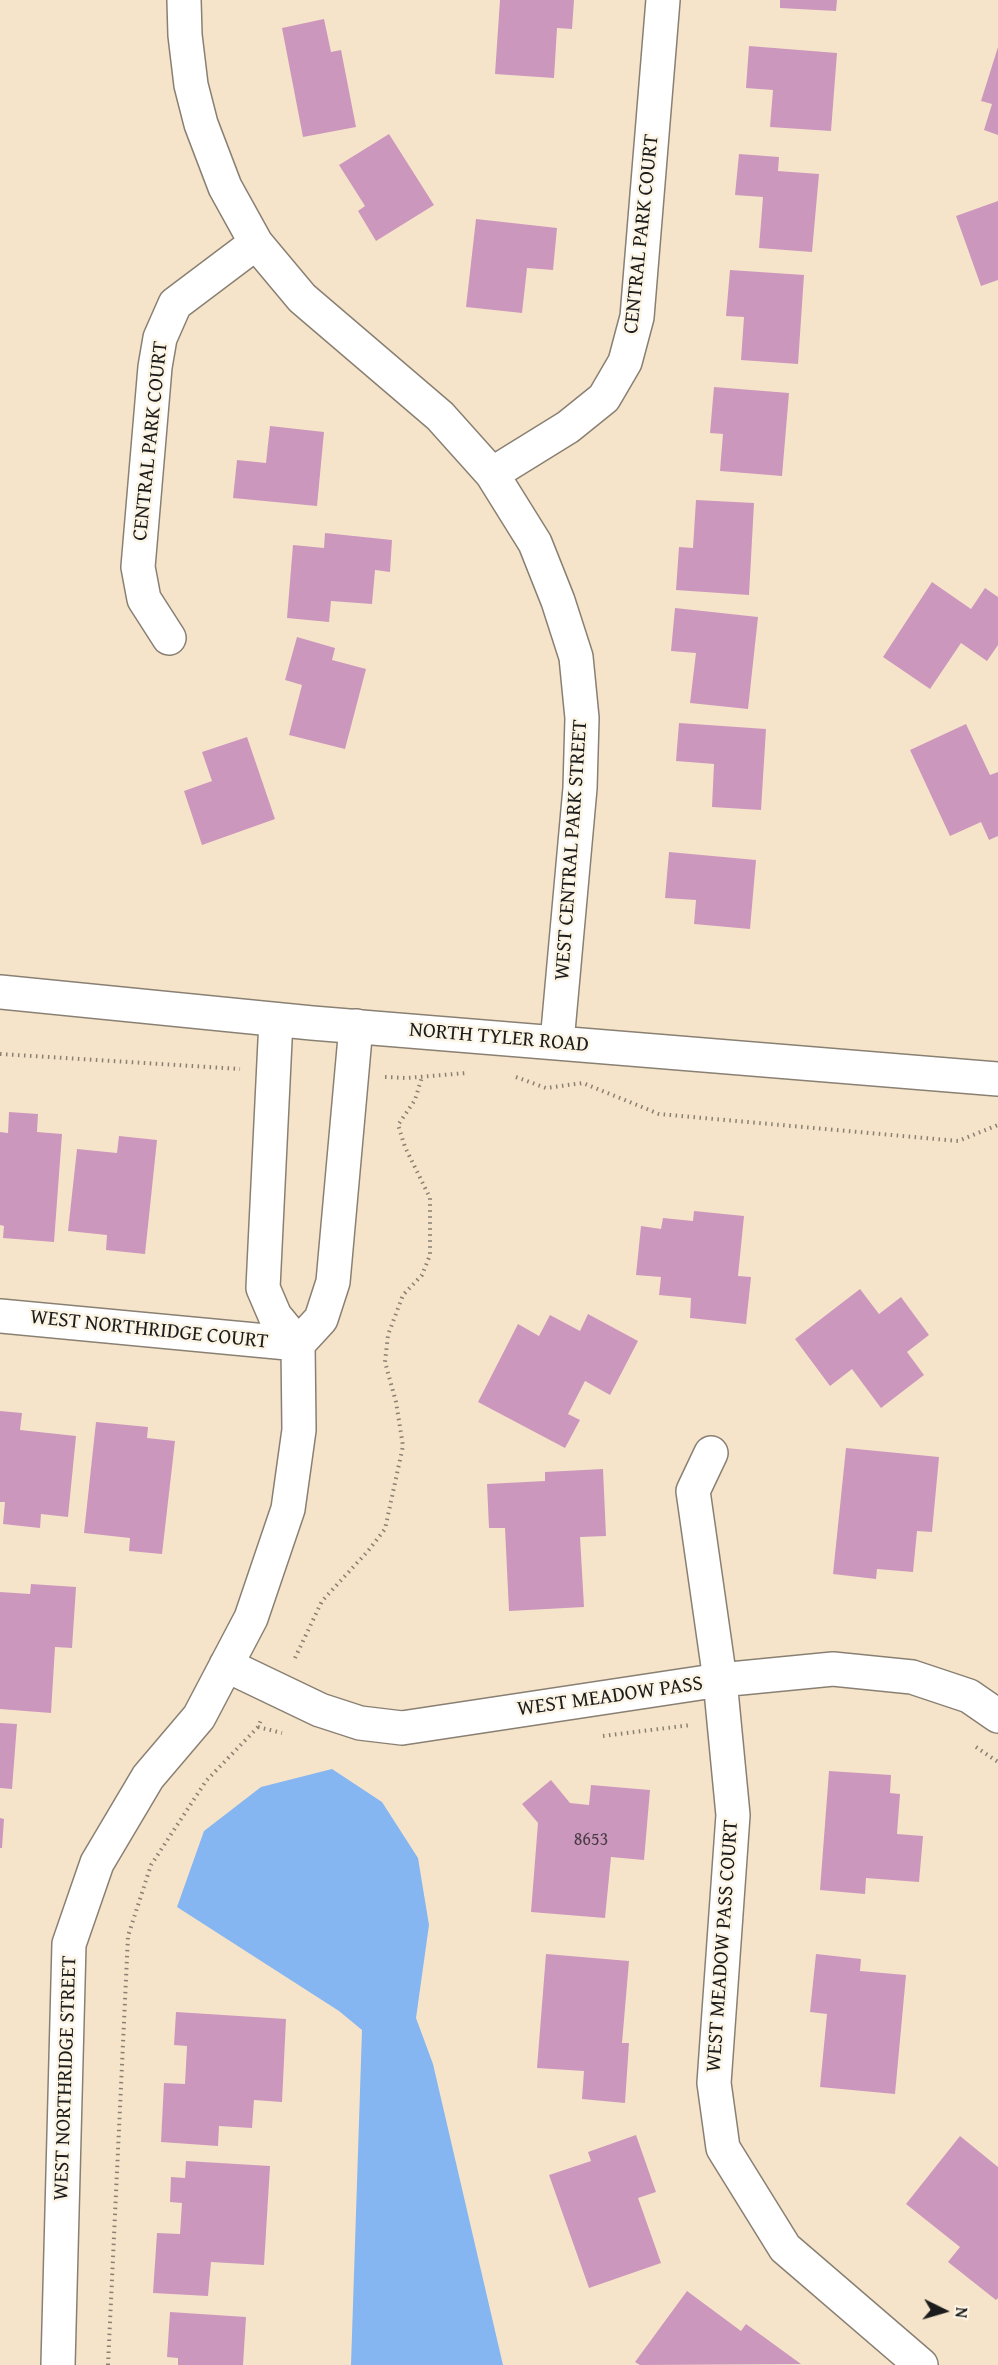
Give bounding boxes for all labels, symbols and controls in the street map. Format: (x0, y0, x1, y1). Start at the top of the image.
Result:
street label: CENTRAL PARK COURT (619, 133, 665, 335)
street label: CENTRAL PARK COURT (128, 340, 174, 542)
street label: WEST CENTRAL PARK STREET (550, 719, 594, 981)
street label: NORTH TYLER ROAD (408, 1018, 590, 1058)
street label: WEST NORTHRIDGE COURT (29, 1305, 269, 1355)
street label: WEST MEADOW PASS (516, 1672, 704, 1722)
street label: WEST MEADOW PASS COURT (702, 1819, 744, 2073)
house number: 8653 (574, 1829, 608, 1851)
street label: WEST NORTHRIDGE STREET (49, 1955, 83, 2201)
north arrow (914, 2281, 974, 2341)
text: N (950, 2306, 974, 2319)

